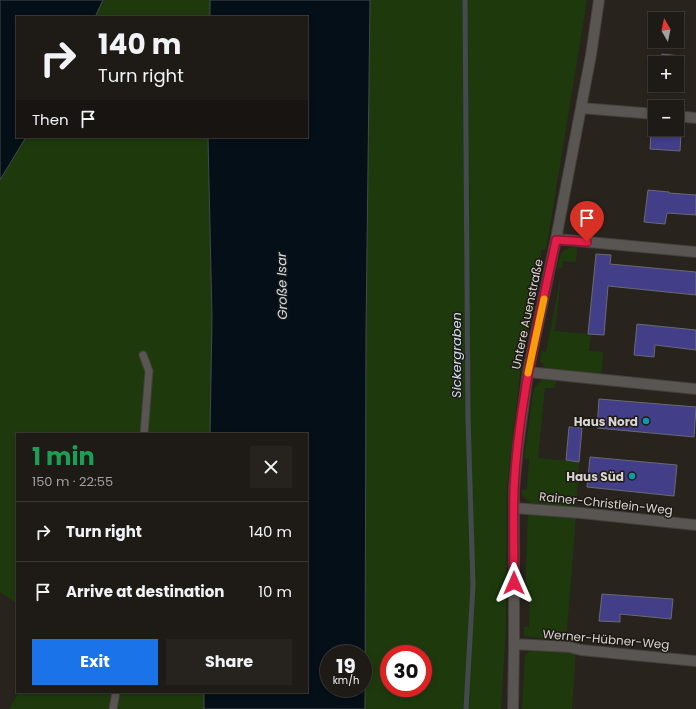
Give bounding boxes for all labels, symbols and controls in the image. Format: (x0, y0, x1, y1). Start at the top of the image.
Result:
north arrow (648, 12, 684, 48)
map controls (648, 12, 684, 136)
text: 140 m (98, 25, 181, 64)
icon: right (32, 32, 84, 84)
button: + (648, 56, 684, 92)
text: Turn right (98, 63, 184, 88)
button: − (648, 100, 684, 136)
icon: arrive (77, 108, 99, 130)
text: Then (32, 109, 69, 130)
pin (570, 201, 604, 242)
icon: arrive (576, 207, 598, 229)
water label: Große Isar (272, 251, 292, 320)
street label: Untere Auenstraße (507, 257, 547, 371)
water label: Sickergraben (447, 312, 466, 398)
place label: Haus Nord (574, 413, 638, 430)
marker: Haus Nord (641, 416, 651, 426)
text: 1 min (32, 440, 95, 473)
button: close (250, 446, 292, 488)
place label: Haus Süd (566, 468, 624, 485)
marker: Haus Süd (627, 471, 637, 481)
text: 150 m · 22:55 (32, 472, 113, 491)
street label: Rainer-Christlein-Weg (538, 488, 674, 518)
icon: right (32, 521, 54, 543)
text: Turn right (66, 521, 142, 542)
text: 140 m (249, 521, 292, 542)
position arrow (493, 562, 535, 604)
icon: arrive (32, 581, 54, 603)
text: Arrive at destination (66, 581, 224, 602)
text: 10 m (258, 581, 292, 602)
street label: Werner-Hübner-Weg (542, 625, 670, 653)
button: Exit (32, 639, 158, 685)
button: Share (166, 639, 292, 685)
speed limit sign: 30 (380, 645, 432, 697)
text: 19 (336, 652, 356, 680)
text: km/h (333, 673, 359, 688)

